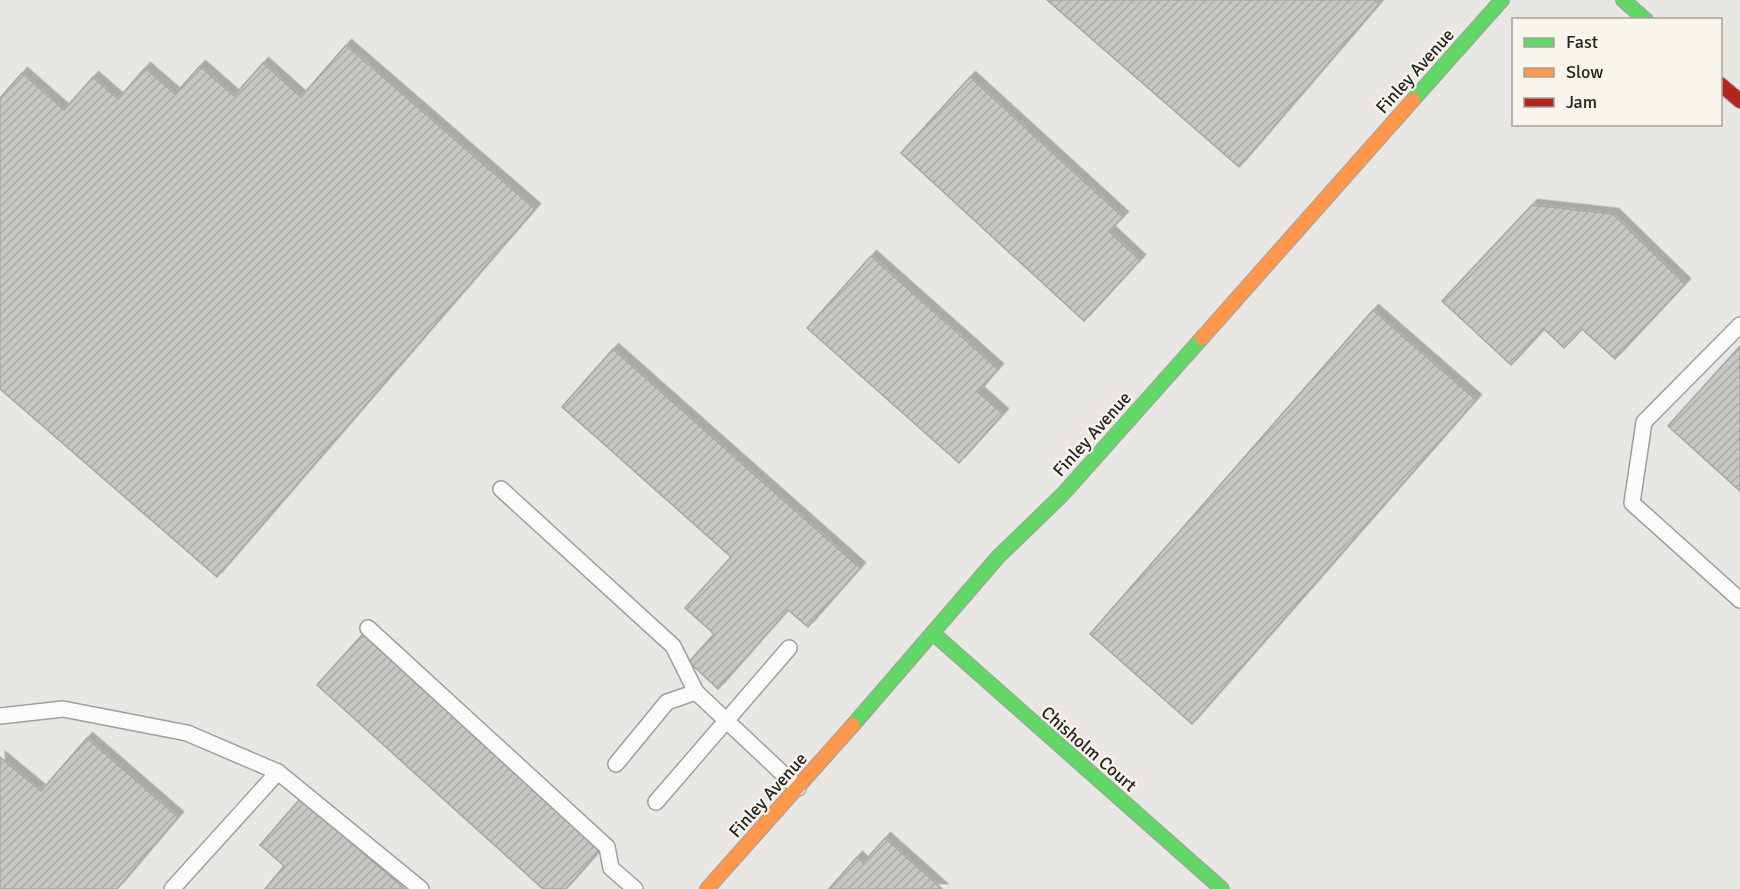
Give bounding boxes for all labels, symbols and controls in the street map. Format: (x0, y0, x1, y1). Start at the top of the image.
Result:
legend (1512, 18, 1722, 126)
street label: Finley Avenue (1371, 24, 1459, 118)
text: Fast (1566, 31, 1598, 53)
text: Slow (1566, 61, 1603, 83)
text: Jam (1566, 91, 1597, 113)
street label: Finley Avenue (1048, 387, 1136, 481)
street label: Chisholm Court (1037, 702, 1141, 796)
street label: Finley Avenue (724, 748, 812, 842)

